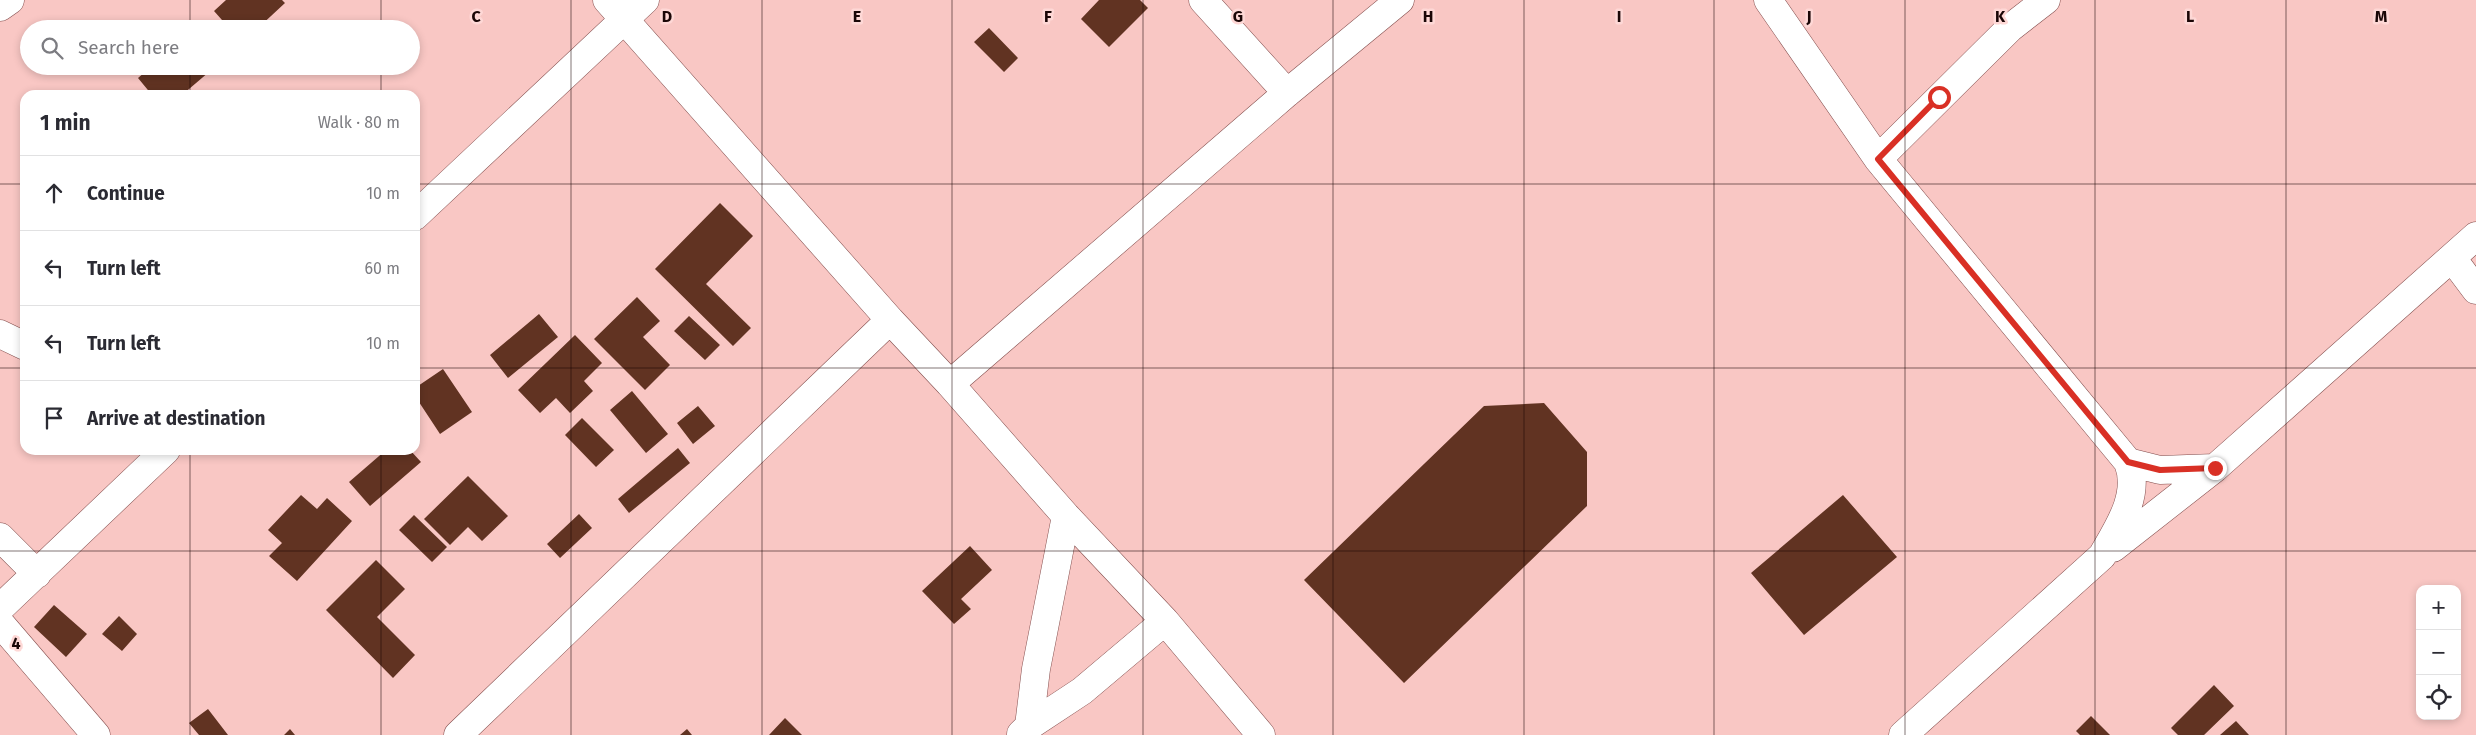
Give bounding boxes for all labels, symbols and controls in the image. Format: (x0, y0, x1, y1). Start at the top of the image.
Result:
text: C (471, 7, 481, 26)
text: D (662, 7, 672, 26)
text: E (853, 7, 861, 26)
text: F (1044, 7, 1052, 26)
text: G (1233, 7, 1243, 26)
text: H (1423, 7, 1433, 26)
text: I (1617, 7, 1621, 26)
text: J (1805, 7, 1812, 26)
text: K (1995, 7, 2006, 26)
text: L (2186, 7, 2194, 26)
text: M (2375, 7, 2388, 26)
search box (20, 20, 420, 75)
icon: search (38, 34, 66, 62)
text: Search here (78, 36, 179, 59)
route start (1928, 86, 1951, 109)
text: 1 min (40, 110, 91, 136)
text: Walk · 80 m (318, 113, 400, 132)
icon: ahead (40, 179, 68, 207)
text: Continue (87, 182, 165, 205)
text: 10 m (366, 184, 400, 203)
icon: left (40, 254, 68, 282)
text: Turn left (87, 257, 161, 280)
text: 60 m (365, 259, 400, 278)
icon: left (40, 329, 68, 357)
text: Turn left (87, 332, 161, 355)
text: 10 m (366, 334, 400, 353)
icon: arrive (40, 404, 68, 432)
text: Arrive at destination (87, 407, 266, 430)
route end (2204, 457, 2227, 480)
map controls (2416, 585, 2461, 720)
button: + (2416, 585, 2461, 630)
button: − (2416, 630, 2461, 675)
text: 4 (11, 634, 21, 653)
button: locate (2416, 675, 2461, 720)

